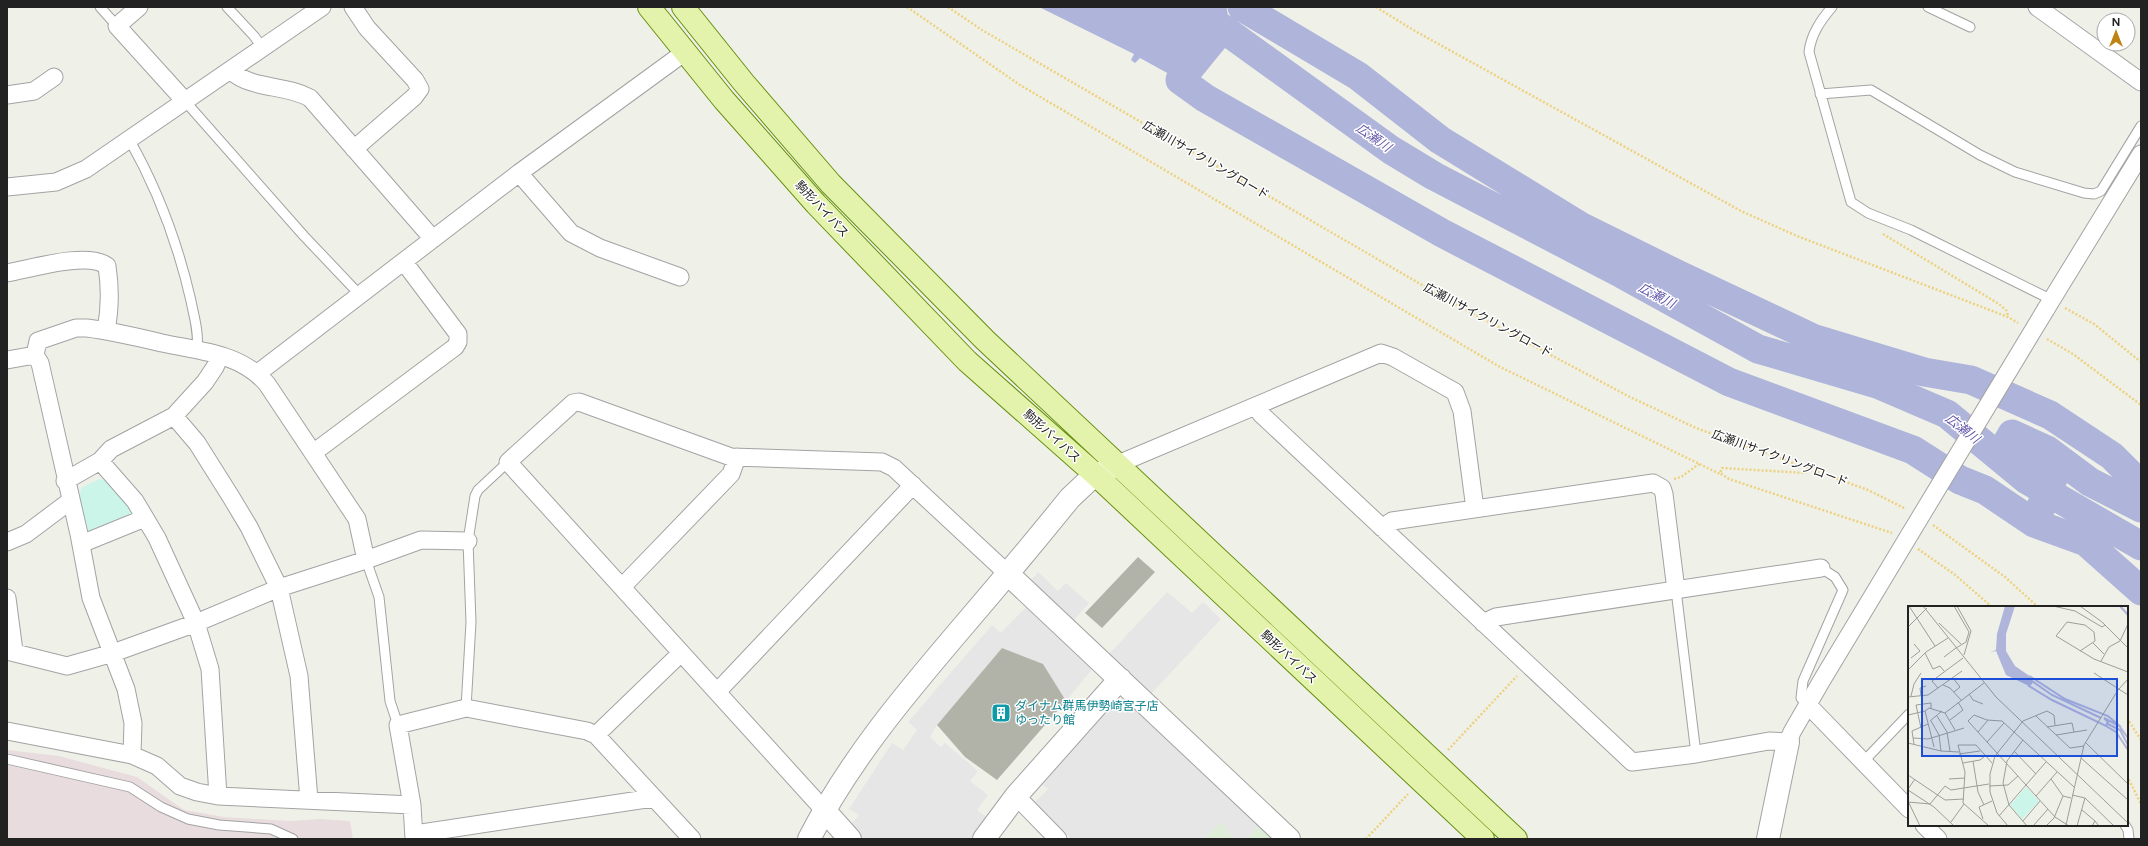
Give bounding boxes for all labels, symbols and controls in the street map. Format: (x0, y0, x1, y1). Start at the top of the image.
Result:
north arrow (2096, 12, 2136, 52)
text: N (2112, 16, 2120, 29)
street label: 広瀬川サイクリングロード (1140, 118, 1272, 202)
water label: 広瀬川 (1353, 120, 1396, 156)
street label: 駒形バイパス (792, 178, 852, 240)
street label: 広瀬川サイクリングロード (1421, 280, 1555, 360)
water label: 広瀬川 (1636, 280, 1679, 312)
street label: 駒形バイパス (1021, 407, 1083, 465)
water label: 広瀬川 (1943, 410, 1984, 448)
street label: 広瀬川サイクリングロード (1710, 427, 1850, 489)
inset map (1908, 606, 2128, 826)
street label: 駒形バイパス (1258, 627, 1320, 687)
place label: ダイナム群馬伊勢崎宮子店 ゆったり館 (1015, 699, 1158, 727)
building icon: ダイナム群馬伊勢崎宮子店 ゆったり館 (990, 702, 1012, 724)

